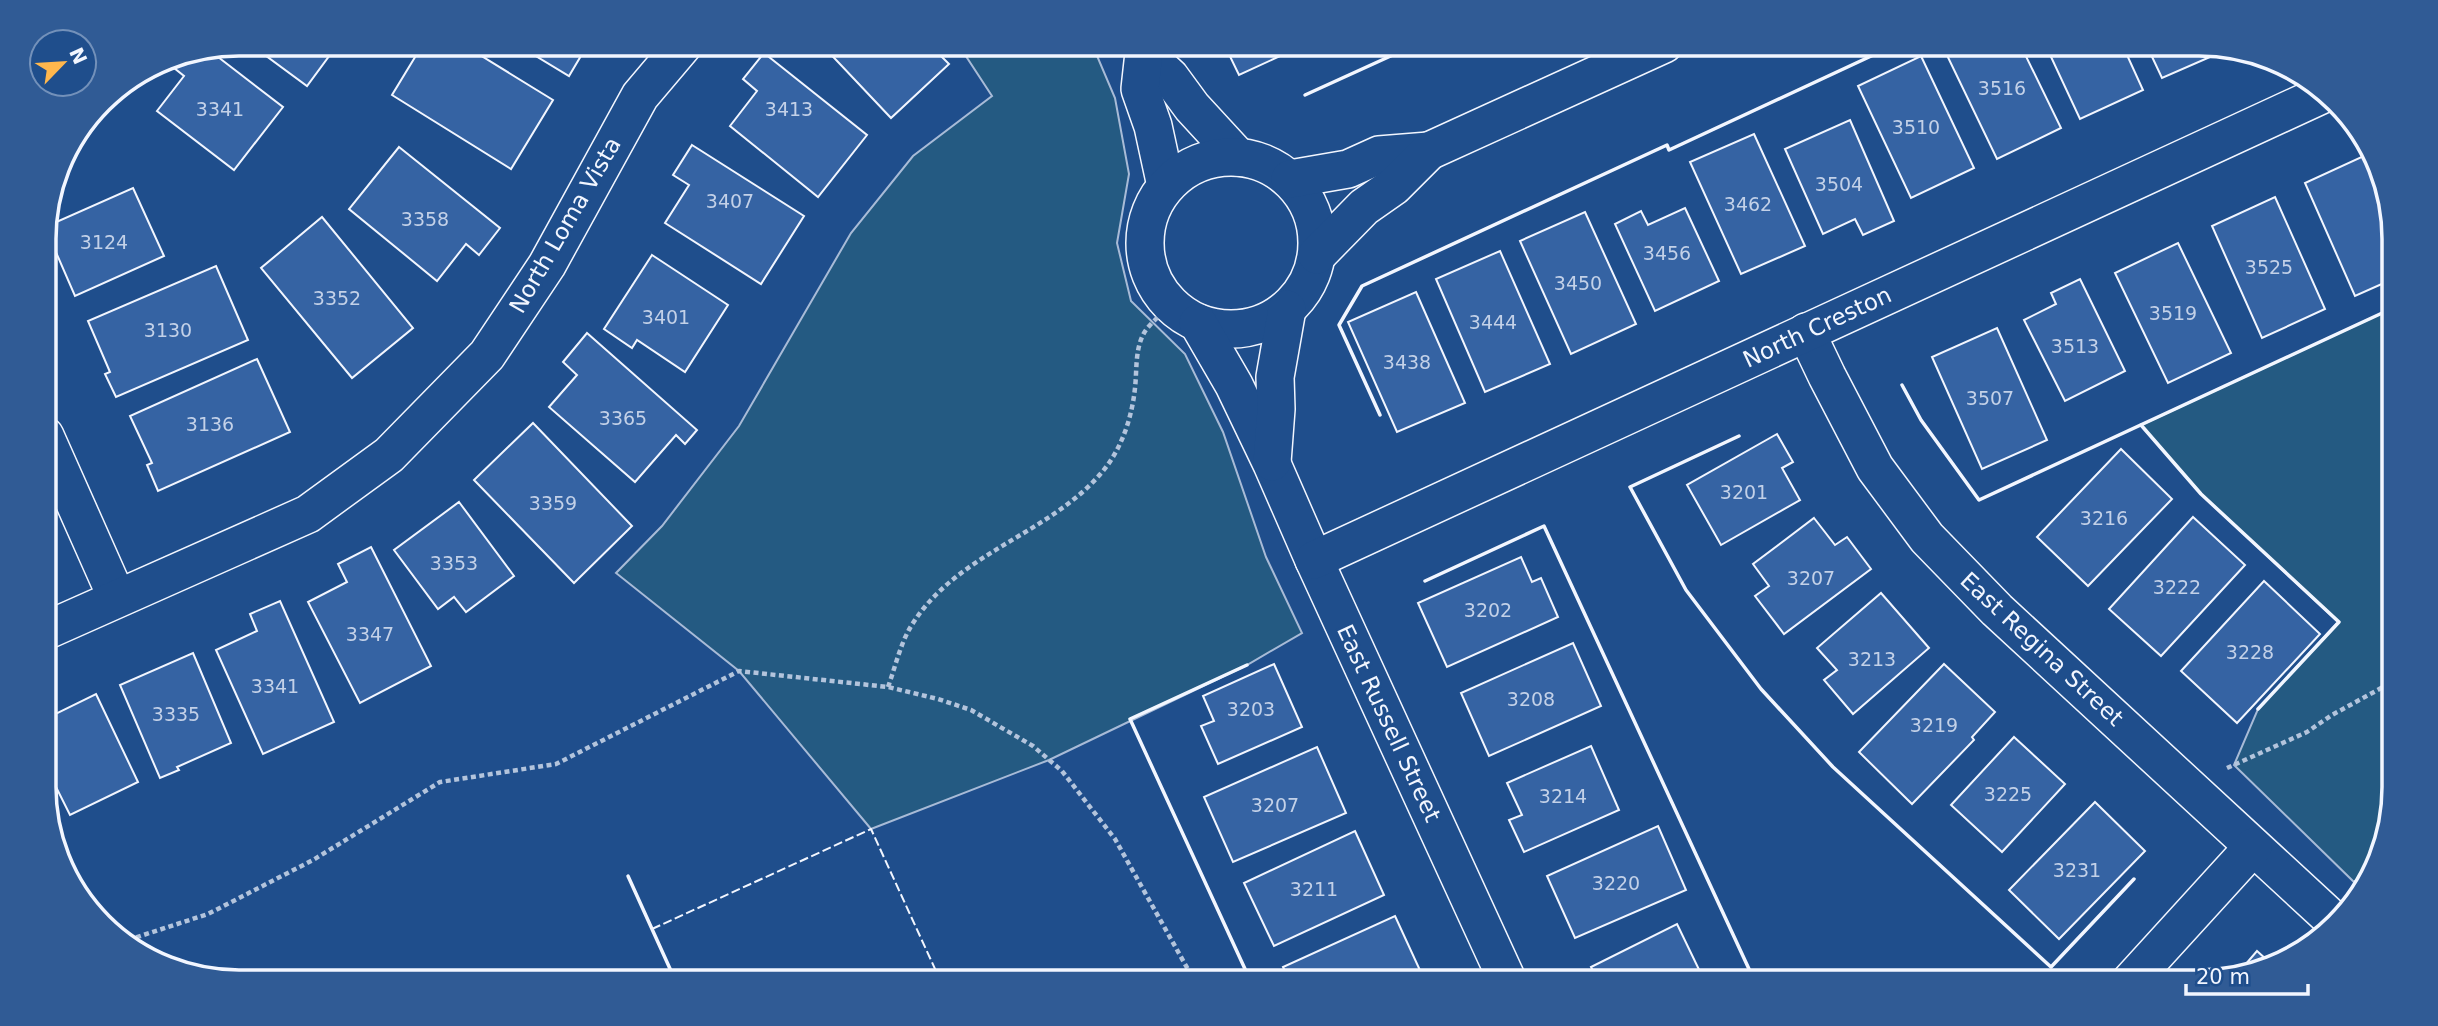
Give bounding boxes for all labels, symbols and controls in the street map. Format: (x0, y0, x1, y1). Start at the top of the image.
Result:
north arrow (28, 28, 98, 98)
text: N (65, 44, 92, 68)
house number: 3516 (1978, 77, 2026, 99)
house number: 3341 (196, 98, 244, 120)
house number: 3413 (765, 98, 813, 120)
house number: 3510 (1892, 116, 1940, 138)
street label: North Loma Vista (504, 132, 626, 318)
house number: 3504 (1815, 173, 1863, 195)
house number: 3407 (706, 190, 754, 212)
house number: 3462 (1724, 193, 1772, 215)
house number: 3358 (401, 208, 449, 230)
house number: 3124 (80, 231, 128, 253)
house number: 3456 (1643, 242, 1691, 264)
house number: 3525 (2245, 256, 2293, 278)
house number: 3450 (1554, 272, 1602, 294)
street label: North Creston (1739, 281, 1895, 373)
house number: 3352 (313, 287, 361, 309)
house number: 3519 (2149, 302, 2197, 324)
house number: 3401 (642, 306, 690, 328)
house number: 3444 (1469, 311, 1517, 333)
house number: 3130 (144, 319, 192, 341)
house number: 3513 (2051, 335, 2099, 357)
house number: 3438 (1383, 351, 1431, 373)
house number: 3507 (1966, 387, 2014, 409)
house number: 3365 (599, 407, 647, 429)
house number: 3136 (186, 413, 234, 435)
house number: 3201 (1720, 481, 1768, 503)
house number: 3359 (529, 492, 577, 514)
house number: 3216 (2080, 507, 2128, 529)
house number: 3353 (430, 552, 478, 574)
house number: 3207 (1787, 567, 1835, 589)
street label: East Regina Street (1955, 567, 2129, 731)
house number: 3222 (2153, 576, 2201, 598)
house number: 3202 (1464, 599, 1512, 621)
street label: East Russell Street (1332, 620, 1446, 826)
house number: 3347 (346, 623, 394, 645)
house number: 3228 (2226, 641, 2274, 663)
house number: 3213 (1848, 648, 1896, 670)
house number: 3341 (251, 675, 299, 697)
house number: 3208 (1507, 688, 1555, 710)
house number: 3203 (1227, 698, 1275, 720)
house number: 3335 (152, 703, 200, 725)
house number: 3219 (1910, 714, 1958, 736)
house number: 3225 (1984, 783, 2032, 805)
house number: 3214 (1539, 785, 1587, 807)
house number: 3207 (1251, 794, 1299, 816)
house number: 3231 (2053, 859, 2101, 881)
house number: 3220 (1592, 872, 1640, 894)
house number: 3211 (1290, 878, 1338, 900)
scale bar (2186, 953, 2308, 997)
text: 20 m (2196, 965, 2250, 989)

